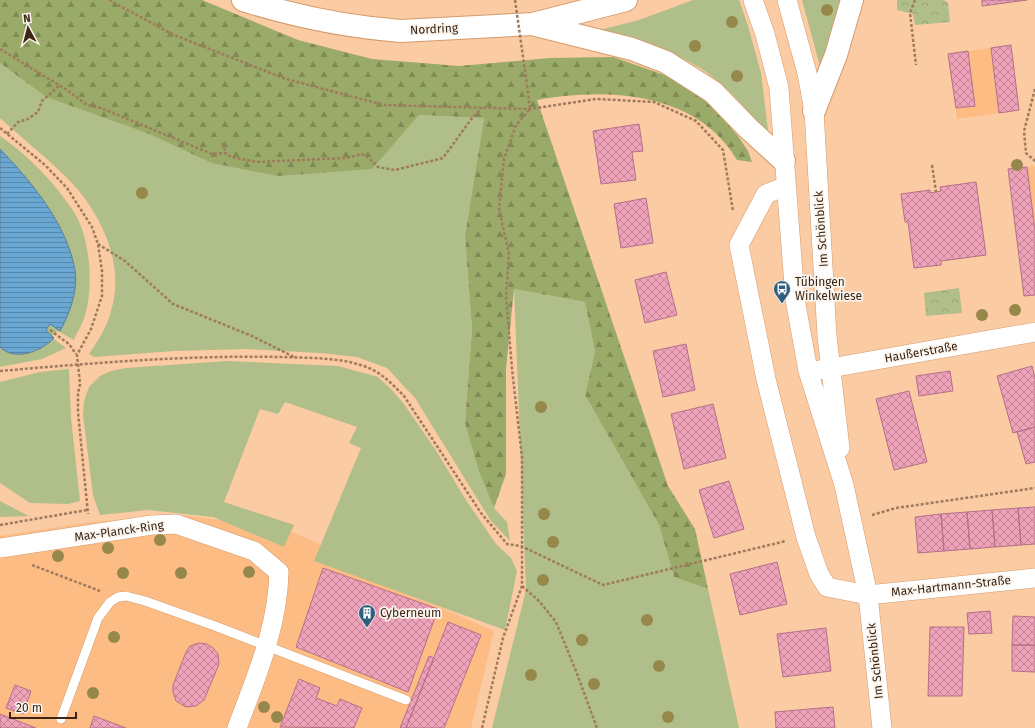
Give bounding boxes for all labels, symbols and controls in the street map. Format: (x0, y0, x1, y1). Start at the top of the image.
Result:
north arrow (8, 8, 48, 48)
text: N (22, 12, 31, 25)
street label: Nordring (410, 21, 459, 37)
street label: Im Schönblick (811, 190, 831, 268)
place label: Tübingen Winkelwiese (795, 275, 862, 303)
bus stop icon: Tübingen Winkelwiese (772, 279, 792, 304)
street label: Haußerstraße (883, 339, 959, 365)
street label: Max-Planck-Ring (73, 518, 165, 544)
street label: Max-Hartmann-Straße (890, 573, 1012, 599)
building icon: Cyberneum (357, 603, 377, 628)
place label: Cyberneum (380, 606, 441, 620)
street label: Im Schönblick (864, 621, 886, 700)
scale bar (10, 694, 76, 720)
text: 20 m (16, 701, 42, 715)

